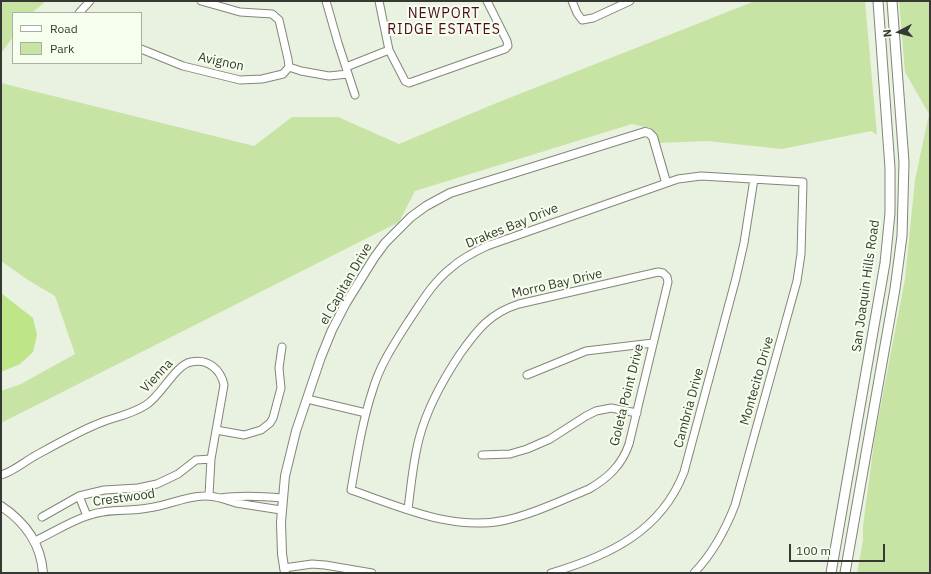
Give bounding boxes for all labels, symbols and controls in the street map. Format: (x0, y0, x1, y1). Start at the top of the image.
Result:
district label: NEWPORT RIDGE ESTATES (387, 6, 501, 38)
legend (12, 12, 142, 64)
north arrow (879, 12, 919, 52)
text: Road (50, 21, 78, 36)
text: N (880, 29, 894, 38)
text: Park (50, 41, 74, 56)
street label: Avignon (197, 50, 245, 74)
street label: Drakes Bay Drive (463, 200, 561, 252)
street label: San Joaquin Hills Road (849, 219, 883, 353)
street label: el Capitan Drive (316, 240, 376, 328)
street label: Morro Bay Drive (510, 266, 604, 302)
street label: Montecito Drive (737, 335, 777, 427)
street label: Goleta Point Drive (607, 342, 647, 448)
street label: Vienna (138, 356, 176, 396)
street label: Cambria Drive (671, 366, 707, 450)
street label: Crestwood (92, 486, 156, 510)
scale bar (791, 536, 887, 562)
text: 100 m (796, 543, 831, 558)

